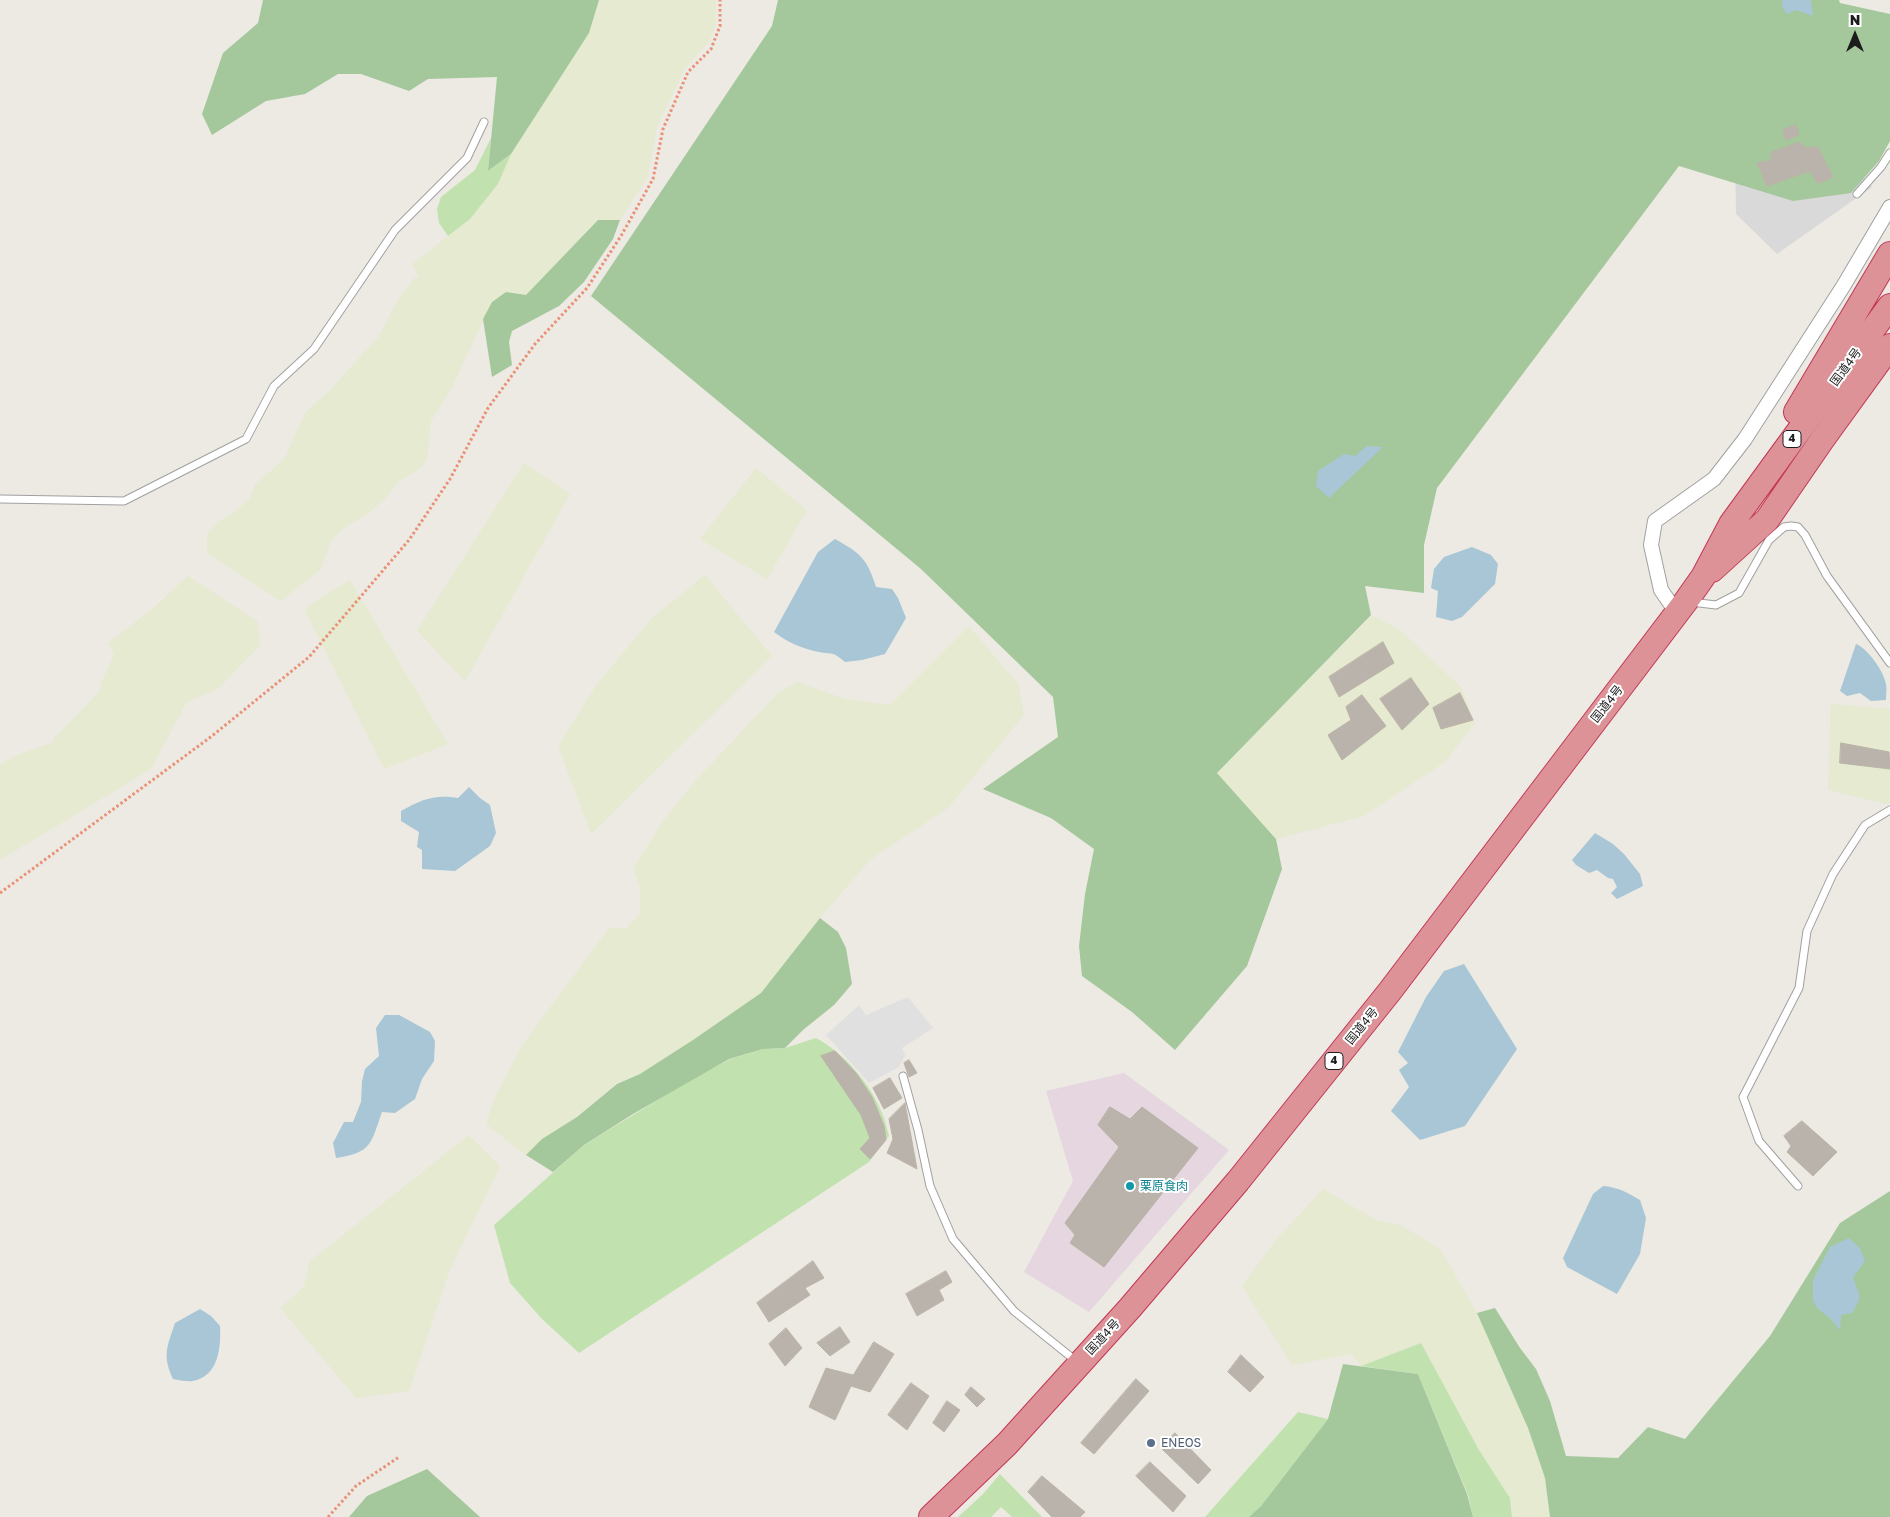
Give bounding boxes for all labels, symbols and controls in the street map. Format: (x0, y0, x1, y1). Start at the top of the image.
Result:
north arrow (1830, 10, 1880, 60)
text: N (1850, 11, 1860, 28)
street label: 国道4号 (1827, 345, 1865, 389)
road number: 4 (1783, 430, 1801, 448)
street label: 国道4号 (1588, 682, 1626, 726)
street label: 国道4号 (1343, 1005, 1381, 1047)
road number: 4 (1325, 1052, 1343, 1070)
place label: 栗原食肉 (1140, 1179, 1188, 1193)
marker: 栗原食肉 (1124, 1180, 1136, 1192)
street label: 国道4号 (1083, 1316, 1123, 1358)
place label: ENEOS (1161, 1436, 1201, 1450)
marker: ENEOS (1145, 1437, 1157, 1449)

